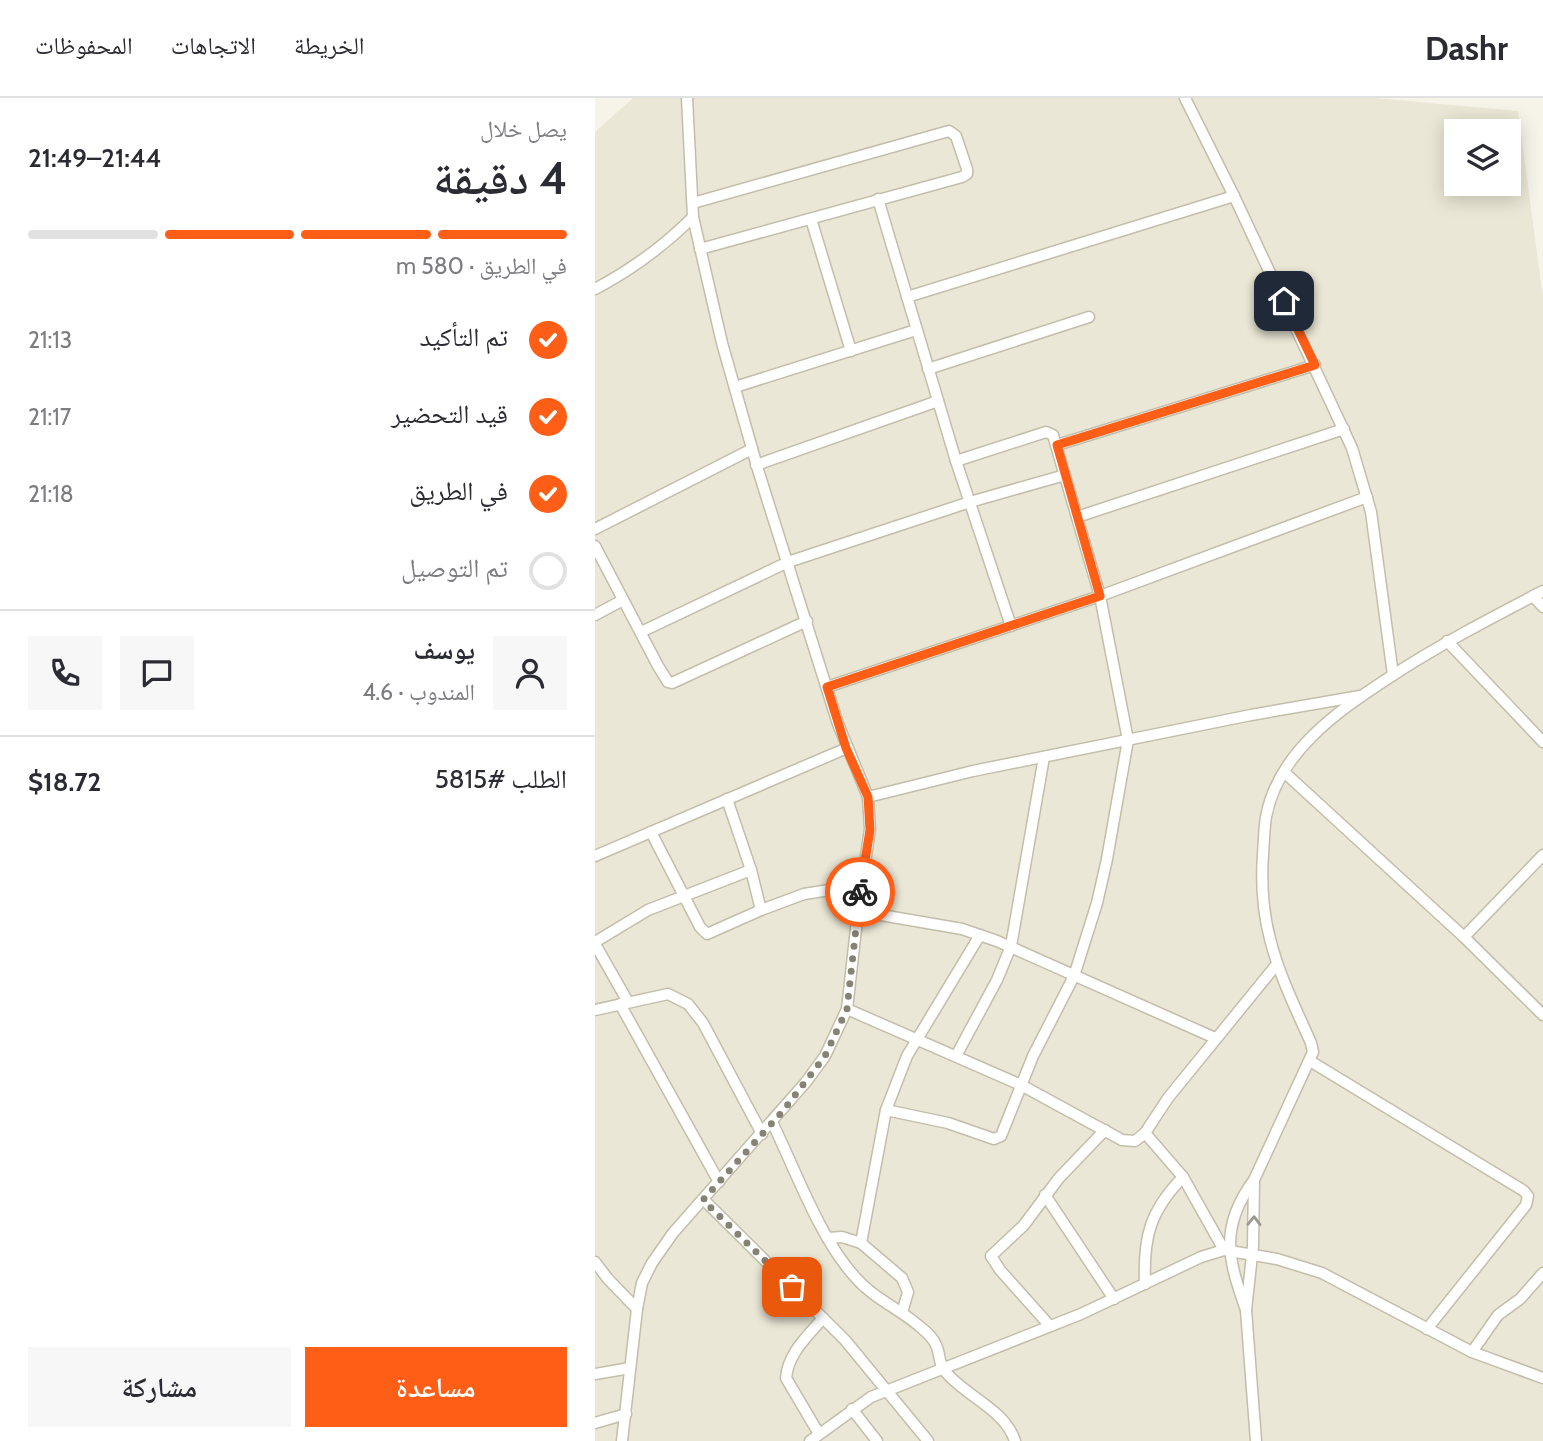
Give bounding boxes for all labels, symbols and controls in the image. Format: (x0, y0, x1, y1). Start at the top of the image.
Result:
text: Dashr (1425, 28, 1508, 68)
text: المحفوظات (35, 31, 133, 60)
text: الاتجاهات (171, 31, 256, 60)
text: الخريطة (294, 31, 365, 60)
text: يصل خلال (480, 115, 567, 143)
map controls (1444, 119, 1521, 196)
button: layers (1444, 119, 1521, 196)
text: 21:44–21:49 (28, 142, 161, 174)
text: 4 دقيقة (433, 150, 567, 206)
text: في الطريق · 580 m (396, 252, 567, 280)
pin (1254, 271, 1314, 331)
icon: home (1265, 282, 1303, 320)
text: تم التأكيد (419, 321, 508, 353)
icon: check (529, 321, 567, 359)
text: 21:13 (28, 326, 72, 354)
text: قيد التحضير (391, 398, 508, 430)
icon: check (529, 398, 567, 436)
text: 21:17 (28, 403, 71, 431)
text: في الطريق (409, 475, 508, 507)
icon: check (529, 475, 567, 513)
text: 21:18 (28, 480, 74, 508)
text: تم التوصيل (401, 552, 508, 584)
text: يوسف (414, 634, 475, 666)
button: phone (28, 636, 102, 710)
button: chat (120, 636, 194, 710)
button: person (493, 636, 567, 710)
text: المندوب · 4.6 (362, 678, 475, 706)
text: الطلب #5815 (435, 763, 567, 795)
text: $18.72 (28, 766, 101, 798)
courier (825, 857, 895, 927)
icon: bike (841, 873, 879, 911)
one-way arrow (1246, 1215, 1262, 1225)
pin (762, 1257, 822, 1317)
icon: bag (773, 1268, 811, 1306)
button: مشاركة (28, 1347, 291, 1427)
button: مساعدة (305, 1347, 567, 1427)

